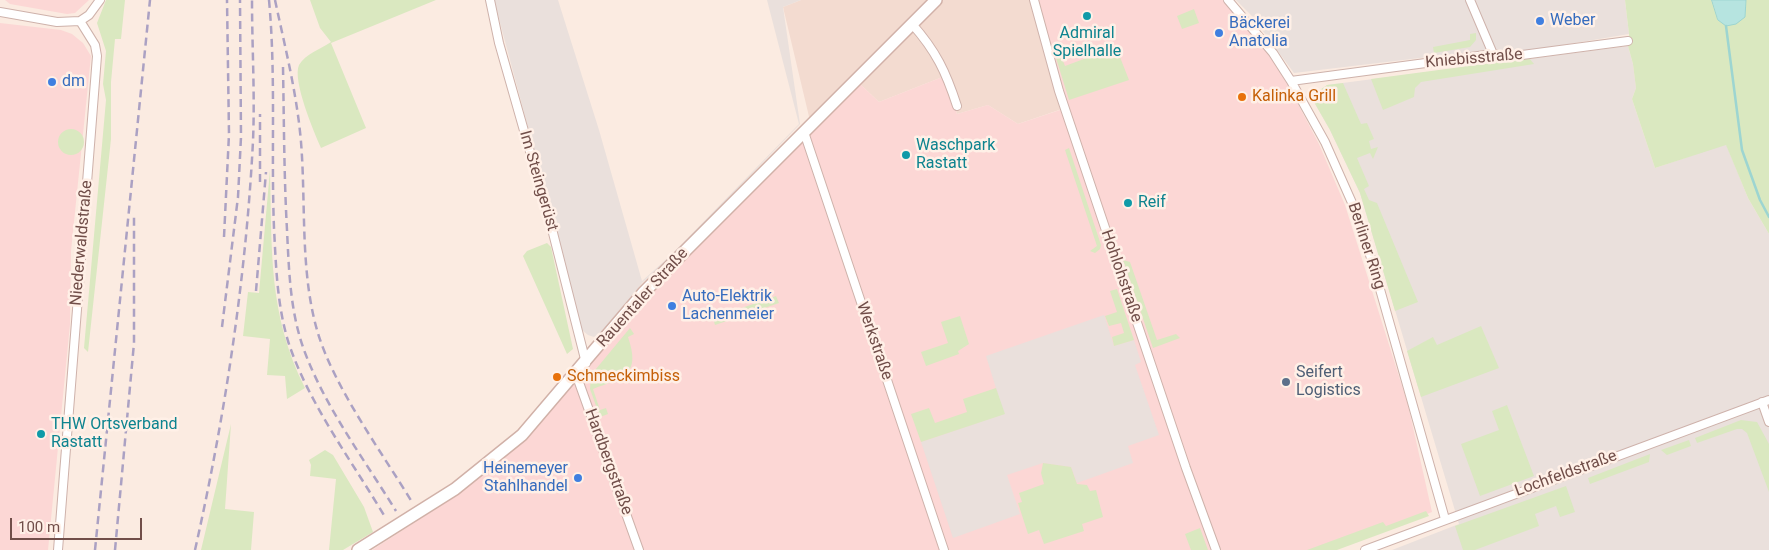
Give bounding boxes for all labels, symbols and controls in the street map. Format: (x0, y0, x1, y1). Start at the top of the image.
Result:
marker: Admiral Spielhalle (1081, 10, 1093, 22)
place label: Weber (1550, 11, 1595, 31)
place label: Bäckerei Anatolia (1229, 14, 1290, 52)
marker: Weber (1534, 15, 1546, 27)
place label: Admiral Spielhalle (1053, 24, 1121, 62)
marker: Bäckerei Anatolia (1213, 27, 1225, 39)
street label: Kniebisstraße (1425, 45, 1523, 73)
place label: dm (62, 72, 85, 92)
marker: dm (46, 76, 58, 88)
place label: Kalinka Grill (1252, 87, 1336, 107)
marker: Kalinka Grill (1236, 91, 1248, 103)
street label: Im Steingerüst (515, 129, 561, 233)
place label: Waschpark Rastatt (916, 136, 995, 174)
marker: Waschpark Rastatt (900, 149, 912, 161)
street label: Niederwaldstraße (67, 180, 97, 306)
place label: Reif (1138, 193, 1166, 213)
marker: Reif (1122, 197, 1134, 209)
street label: Berliner Ring (1343, 200, 1389, 292)
street label: Hohlohstraße (1096, 227, 1146, 325)
street label: Rauentaler Straße (593, 244, 693, 352)
place label: Auto-Elektrik Lachenmeier (682, 287, 774, 325)
street label: Werkstraße (852, 299, 896, 383)
marker: Auto-Elektrik Lachenmeier (666, 300, 678, 312)
place label: Seifert Logistics (1296, 363, 1361, 401)
place label: Schmeckimbiss (567, 367, 680, 387)
marker: Schmeckimbiss (551, 371, 563, 383)
marker: Seifert Logistics (1280, 376, 1292, 388)
street label: Hardbergstraße (580, 406, 636, 518)
place label: THW Ortsverband Rastatt (51, 415, 178, 453)
marker: THW Ortsverband Rastatt (35, 428, 47, 440)
street label: Lochfeldstraße (1512, 447, 1620, 501)
place label: Heinemeyer Stahlhandel (483, 459, 568, 497)
marker: Heinemeyer Stahlhandel (572, 472, 584, 484)
scale bar (12, 508, 145, 540)
text: 100 m (18, 518, 60, 536)

